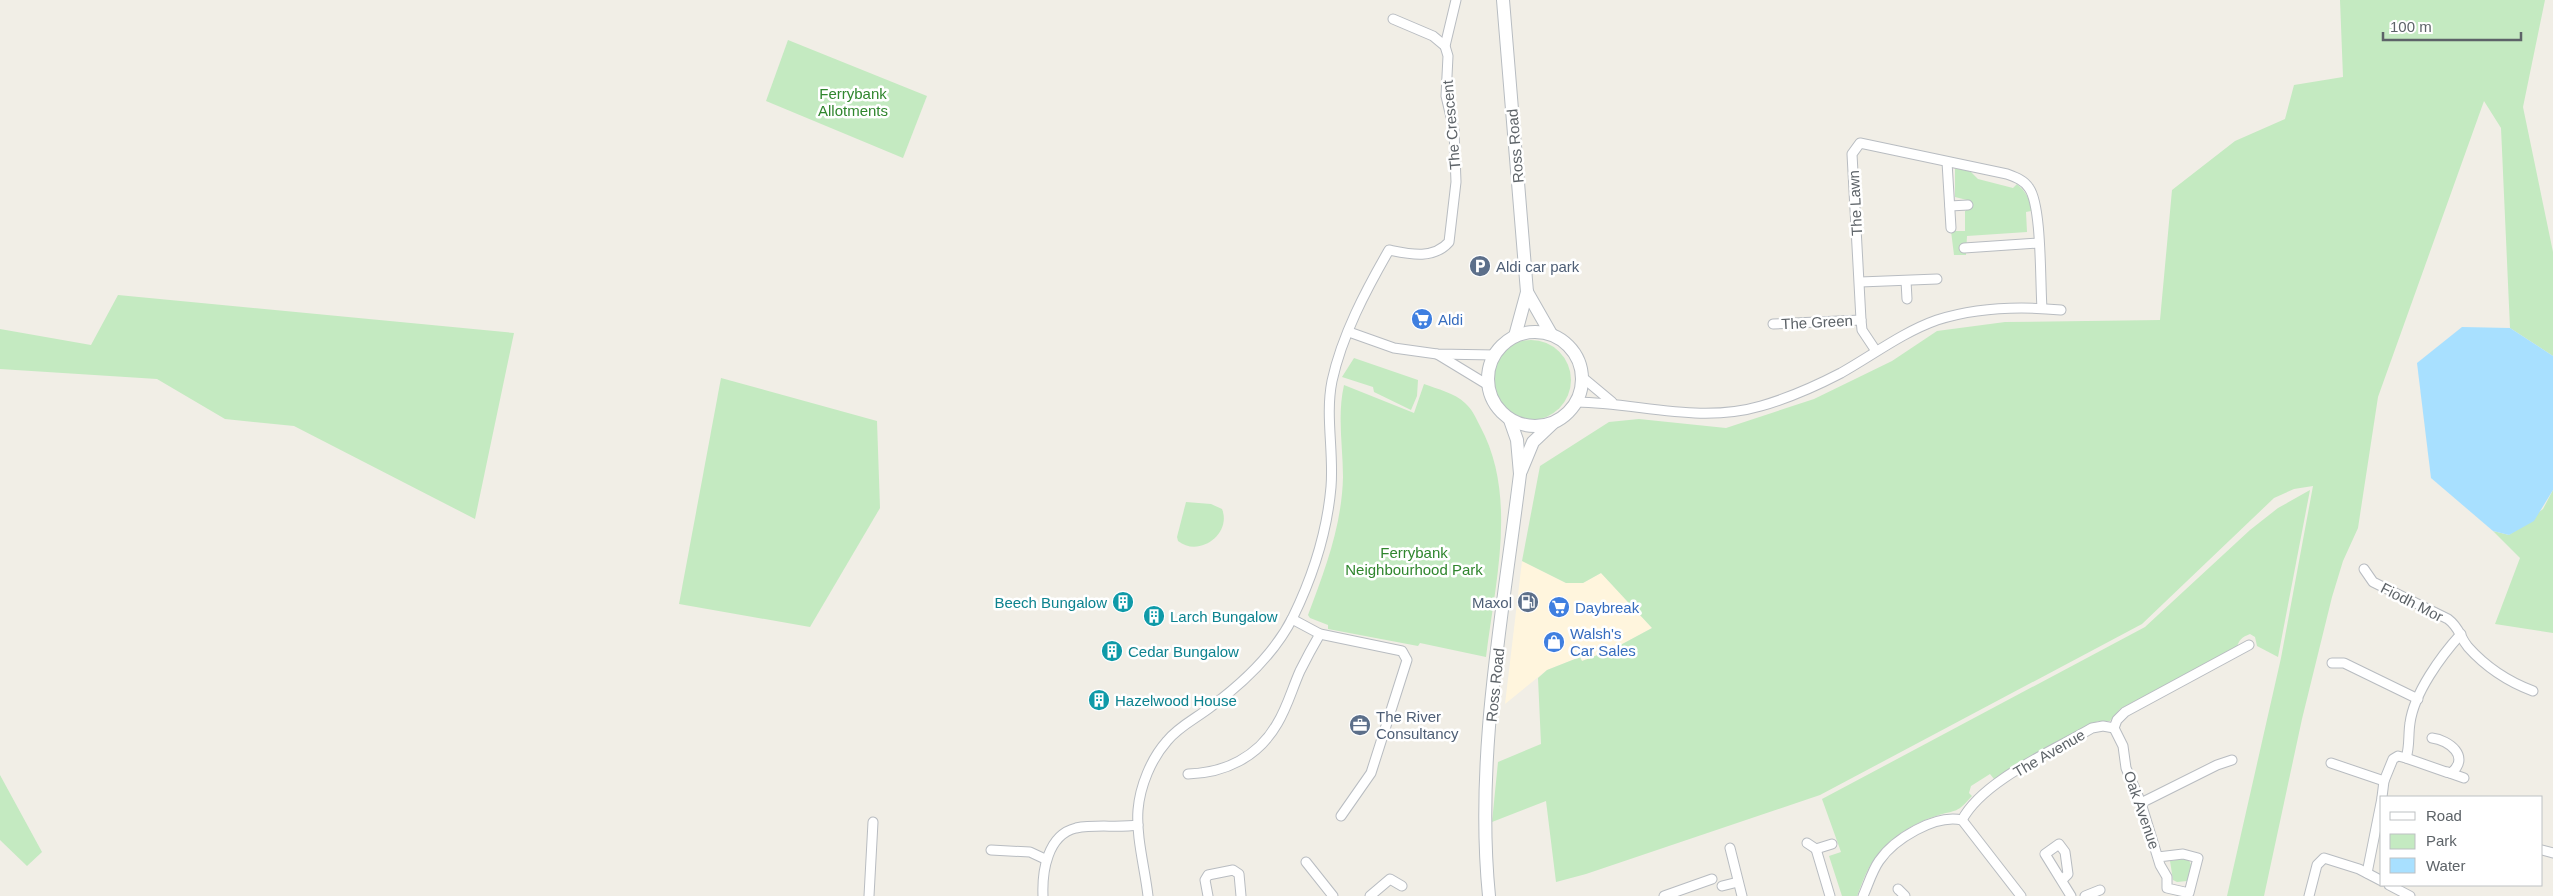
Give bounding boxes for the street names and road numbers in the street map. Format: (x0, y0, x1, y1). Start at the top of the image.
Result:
street label: The Crescent (1439, 79, 1463, 171)
street label: Ross Road (1503, 108, 1527, 184)
street label: The Lawn (1845, 170, 1865, 236)
street label: The Green (1781, 312, 1853, 332)
street label: Fiodh Mor (2378, 579, 2446, 625)
street label: Ross Road (1483, 647, 1507, 723)
street label: The Avenue (2010, 726, 2088, 780)
street label: Oak Avenue (2121, 769, 2163, 851)

